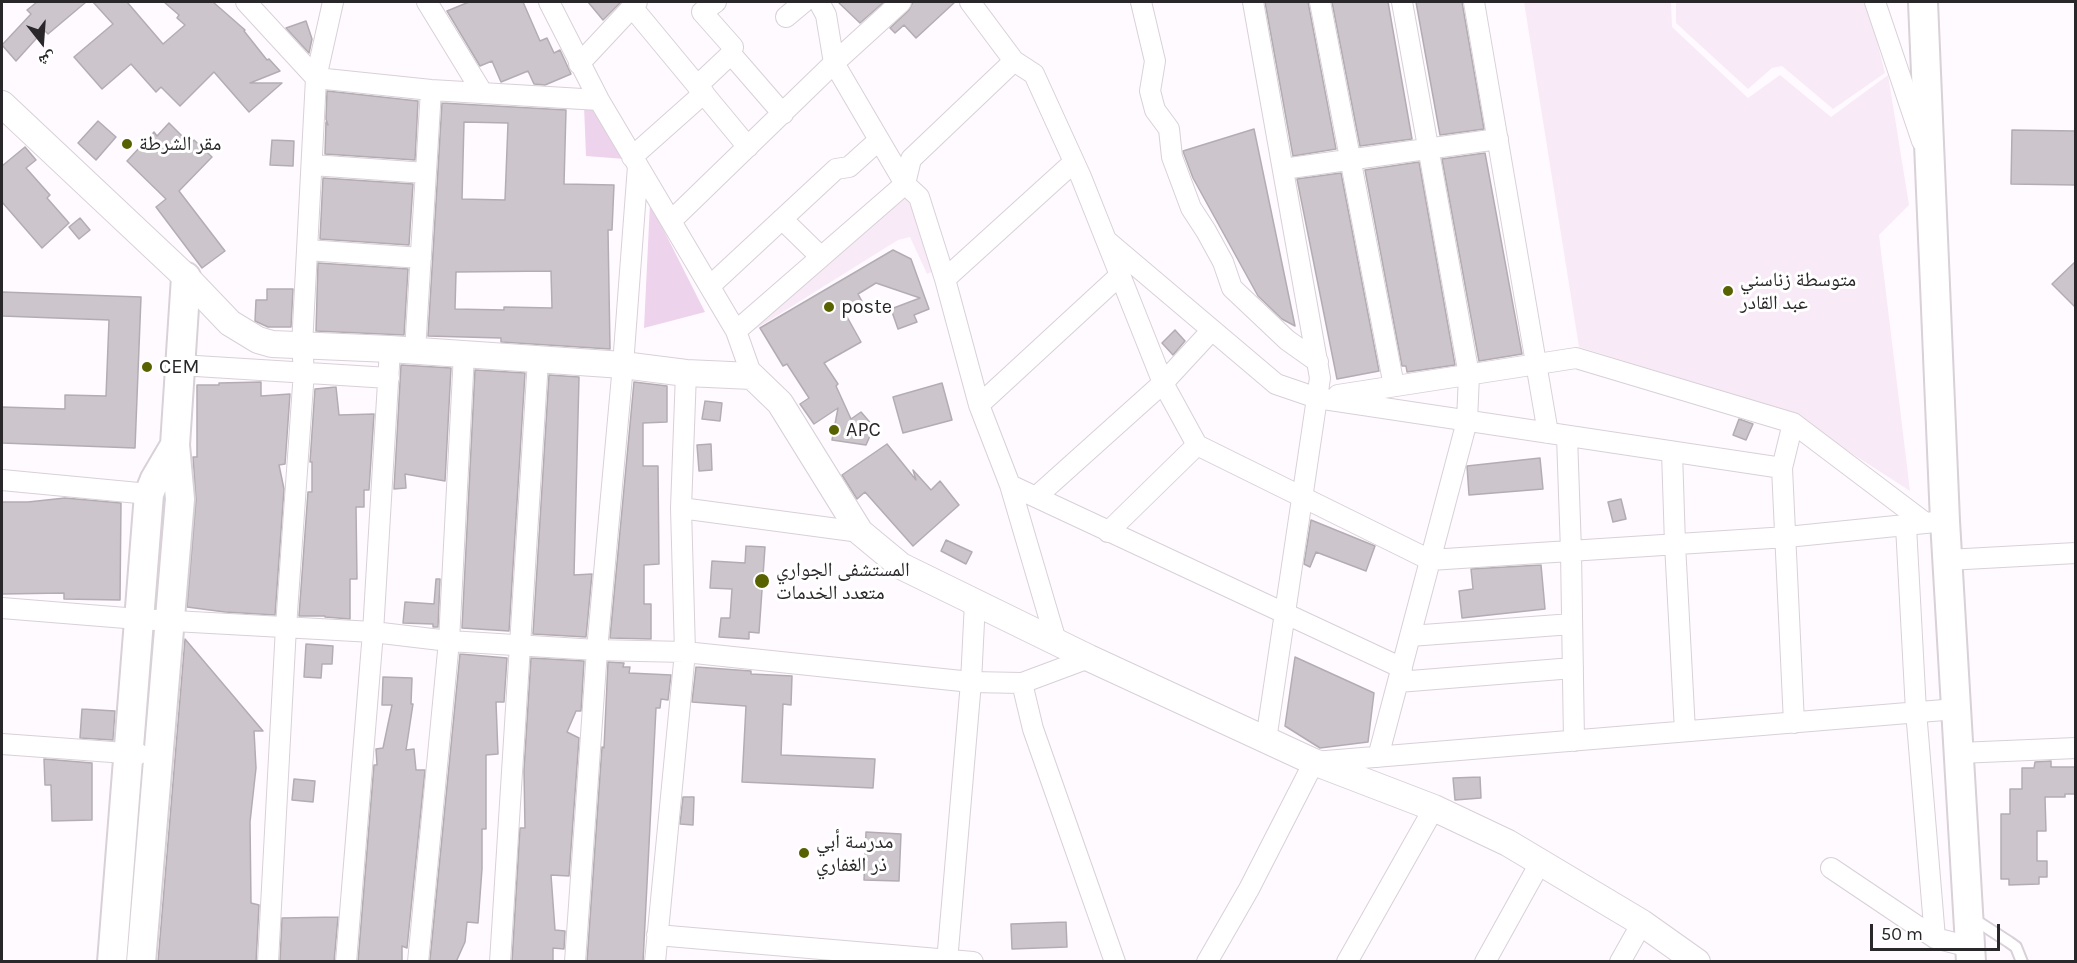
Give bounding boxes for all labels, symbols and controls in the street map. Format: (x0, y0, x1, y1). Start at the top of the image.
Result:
north arrow (12, 12, 72, 72)
text: ش (37, 48, 58, 71)
place label: مقر الشرطة (139, 132, 221, 156)
marker: مقر الشرطة (120, 137, 134, 151)
place label: متوسطة زناسني عبد القادر (1740, 268, 1856, 315)
marker: متوسطة زناسني عبد القادر (1721, 284, 1735, 298)
place label: poste (841, 295, 892, 319)
marker: poste (822, 300, 836, 314)
place label: CEM (159, 355, 199, 379)
marker: CEM (140, 360, 154, 374)
place label: APC (846, 418, 881, 442)
marker: APC (827, 423, 841, 437)
place label: المستشفى الجواري متعدد الخدمات (776, 558, 910, 605)
marker: المستشفى الجواري متعدد الخدمات (753, 572, 771, 590)
place label: مدرسة أبي ذر الغفاري (816, 830, 893, 877)
marker: مدرسة أبي ذر الغفاري (797, 846, 811, 860)
scale bar (1873, 912, 2004, 950)
text: 50 m (1881, 923, 1923, 945)

